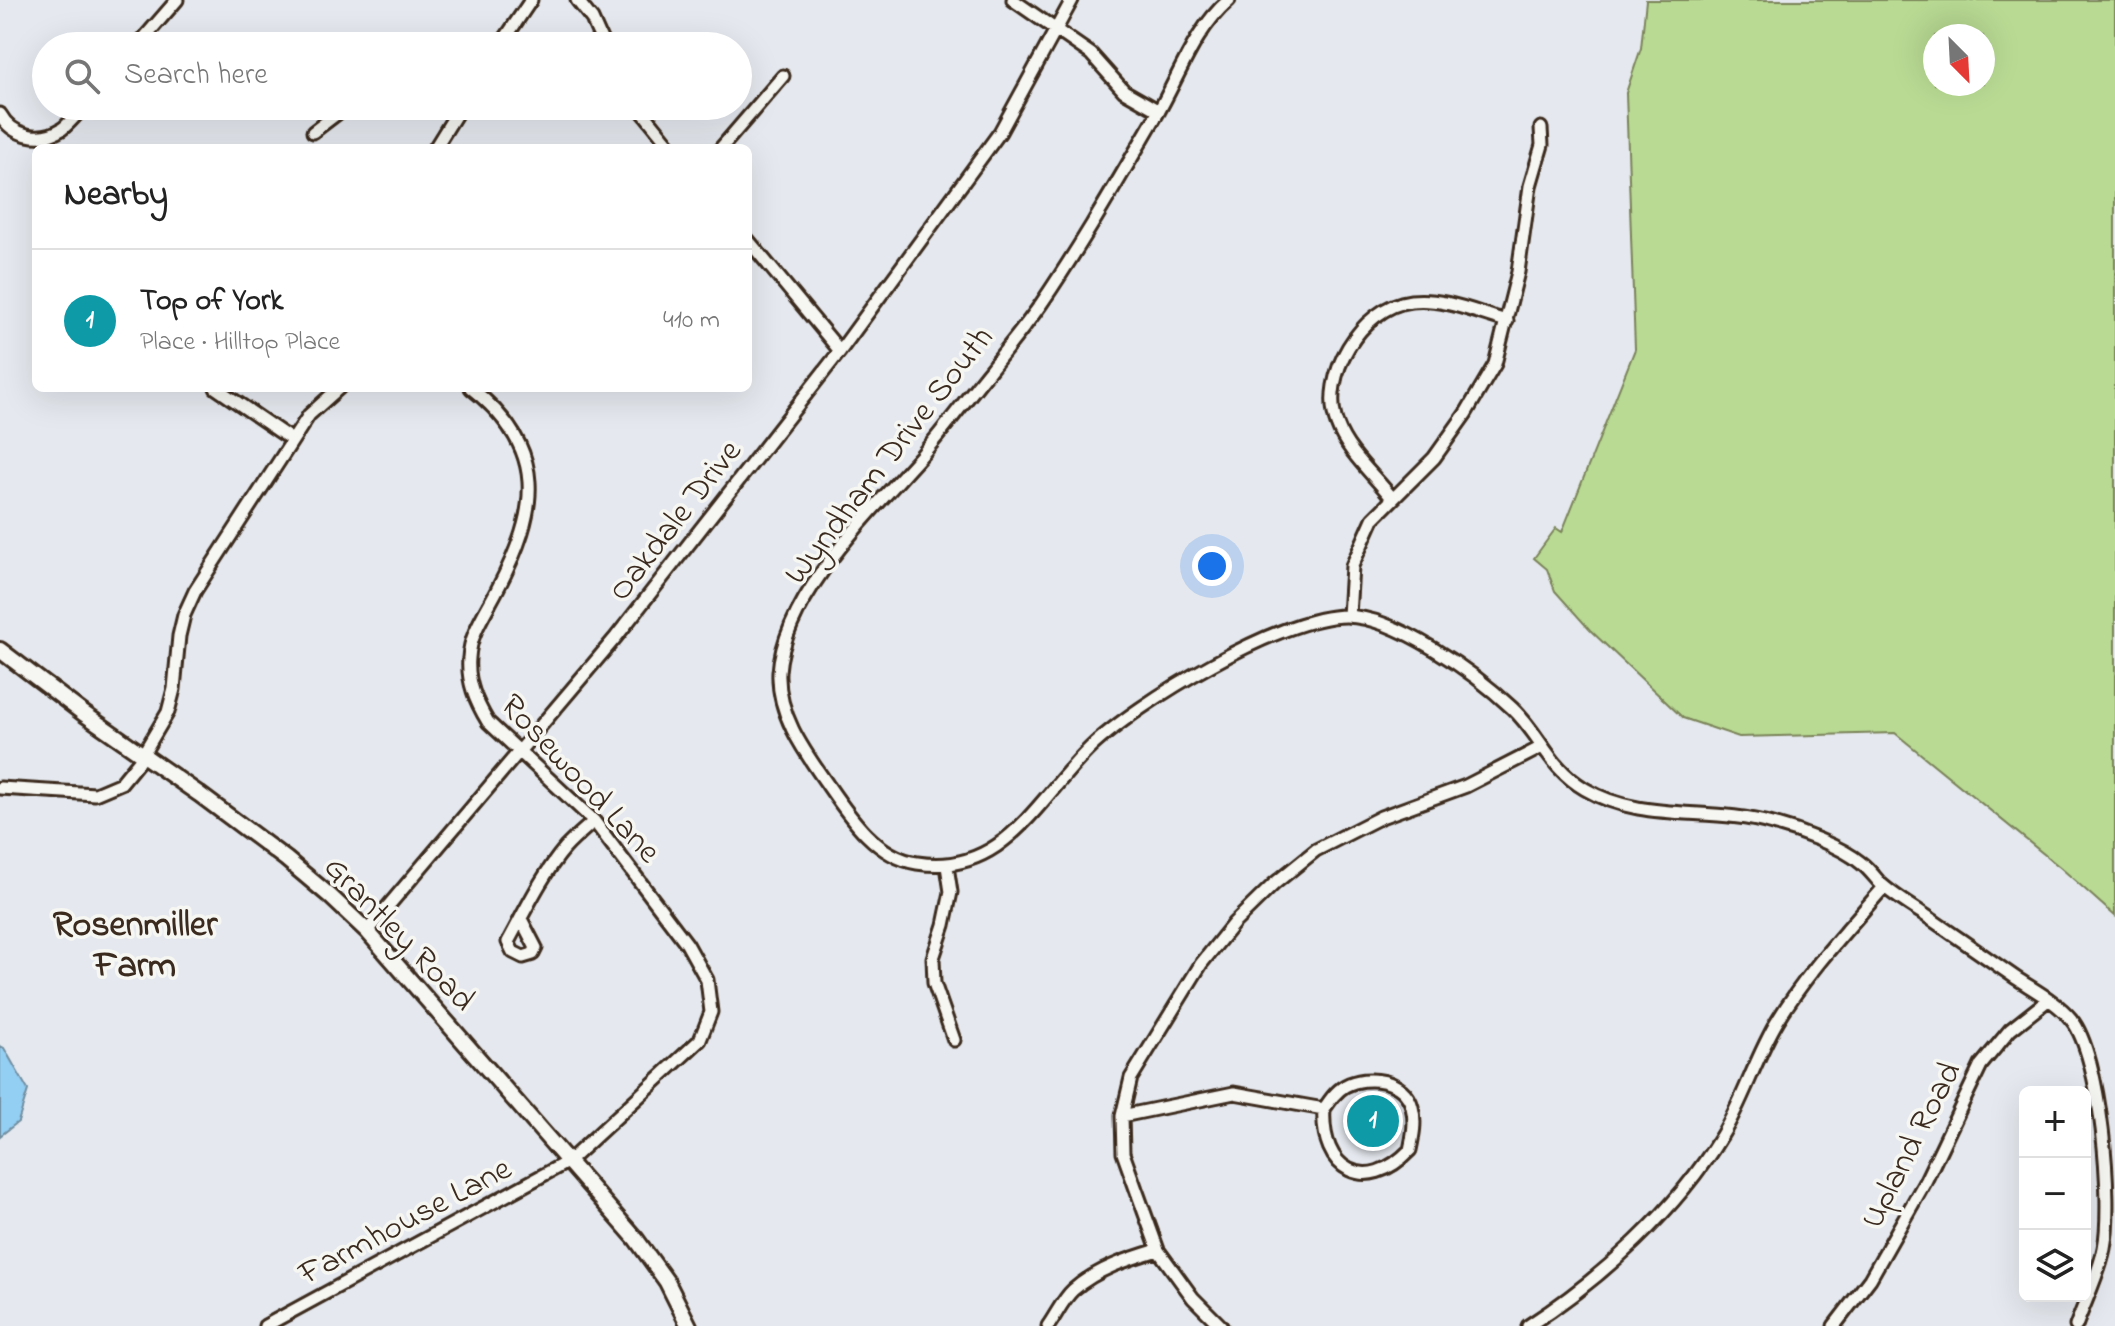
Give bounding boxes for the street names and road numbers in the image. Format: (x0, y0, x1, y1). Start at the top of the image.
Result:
street label: Wyndham Drive South (773, 316, 1007, 597)
street label: Oakdale Drive (597, 429, 756, 613)
street label: Rosewood Lane (487, 683, 672, 877)
street label: Grantley Road (310, 845, 486, 1024)
street label: Upland Road (1849, 1054, 1976, 1238)
street label: Farmhouse Lane (290, 1145, 522, 1300)

